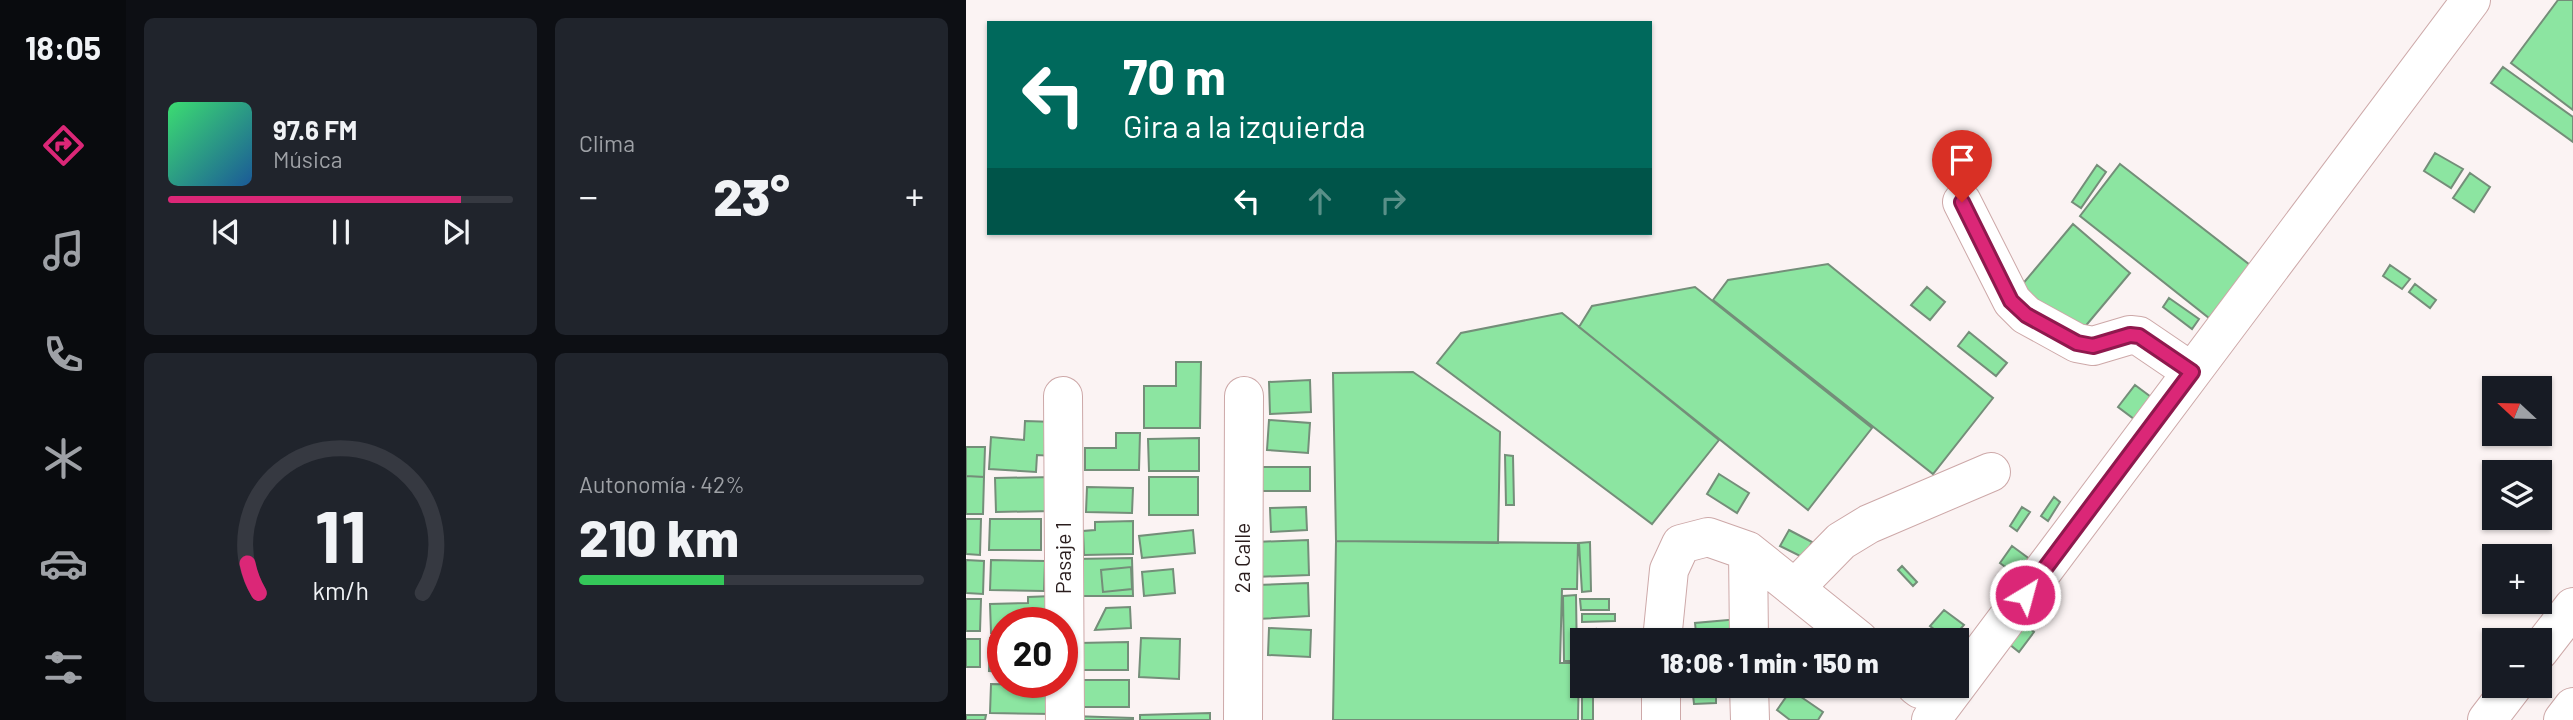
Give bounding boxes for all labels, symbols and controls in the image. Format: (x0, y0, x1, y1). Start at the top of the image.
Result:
text: 18:05 (25, 28, 101, 66)
text: 70 m (1123, 46, 1226, 105)
icon: left (1008, 49, 1099, 140)
text: Gira a la izquierda (1123, 106, 1366, 144)
text: 97.6 FM (273, 114, 357, 145)
icon: directions (39, 121, 88, 170)
text: Clima (579, 129, 635, 157)
pin (1932, 130, 1992, 202)
icon: arrive (1943, 141, 1981, 179)
text: Música (273, 145, 342, 173)
text: 23° (713, 164, 790, 226)
text: − (579, 172, 598, 218)
text: + (905, 172, 924, 218)
icon: left (1228, 182, 1266, 220)
icon: ahead (1301, 182, 1339, 220)
icon: right (1374, 182, 1412, 220)
icon: previous (207, 213, 245, 251)
icon: pause (322, 213, 360, 251)
icon: next (437, 213, 475, 251)
icon: music (39, 226, 88, 275)
icon: phone (39, 330, 88, 379)
north arrow (2482, 376, 2552, 446)
map controls (2482, 376, 2552, 698)
icon: climate (39, 434, 88, 483)
button: layers (2482, 460, 2552, 530)
text: Autonomía · 42% (579, 470, 745, 498)
text: 11 (314, 491, 367, 579)
text: 210 km (579, 505, 739, 567)
street label: Pasaje 1 (1050, 522, 1075, 594)
street label: 2a Calle (1229, 523, 1254, 593)
icon: car (39, 539, 88, 588)
button: + (2482, 544, 2552, 614)
position arrow (1988, 558, 2062, 632)
text: km/h (312, 575, 369, 605)
speed limit sign: 20 (987, 607, 1078, 698)
button: − (2482, 628, 2552, 698)
icon: filters (39, 643, 88, 692)
text: 18:06 · 1 min · 150 m (1660, 647, 1879, 678)

